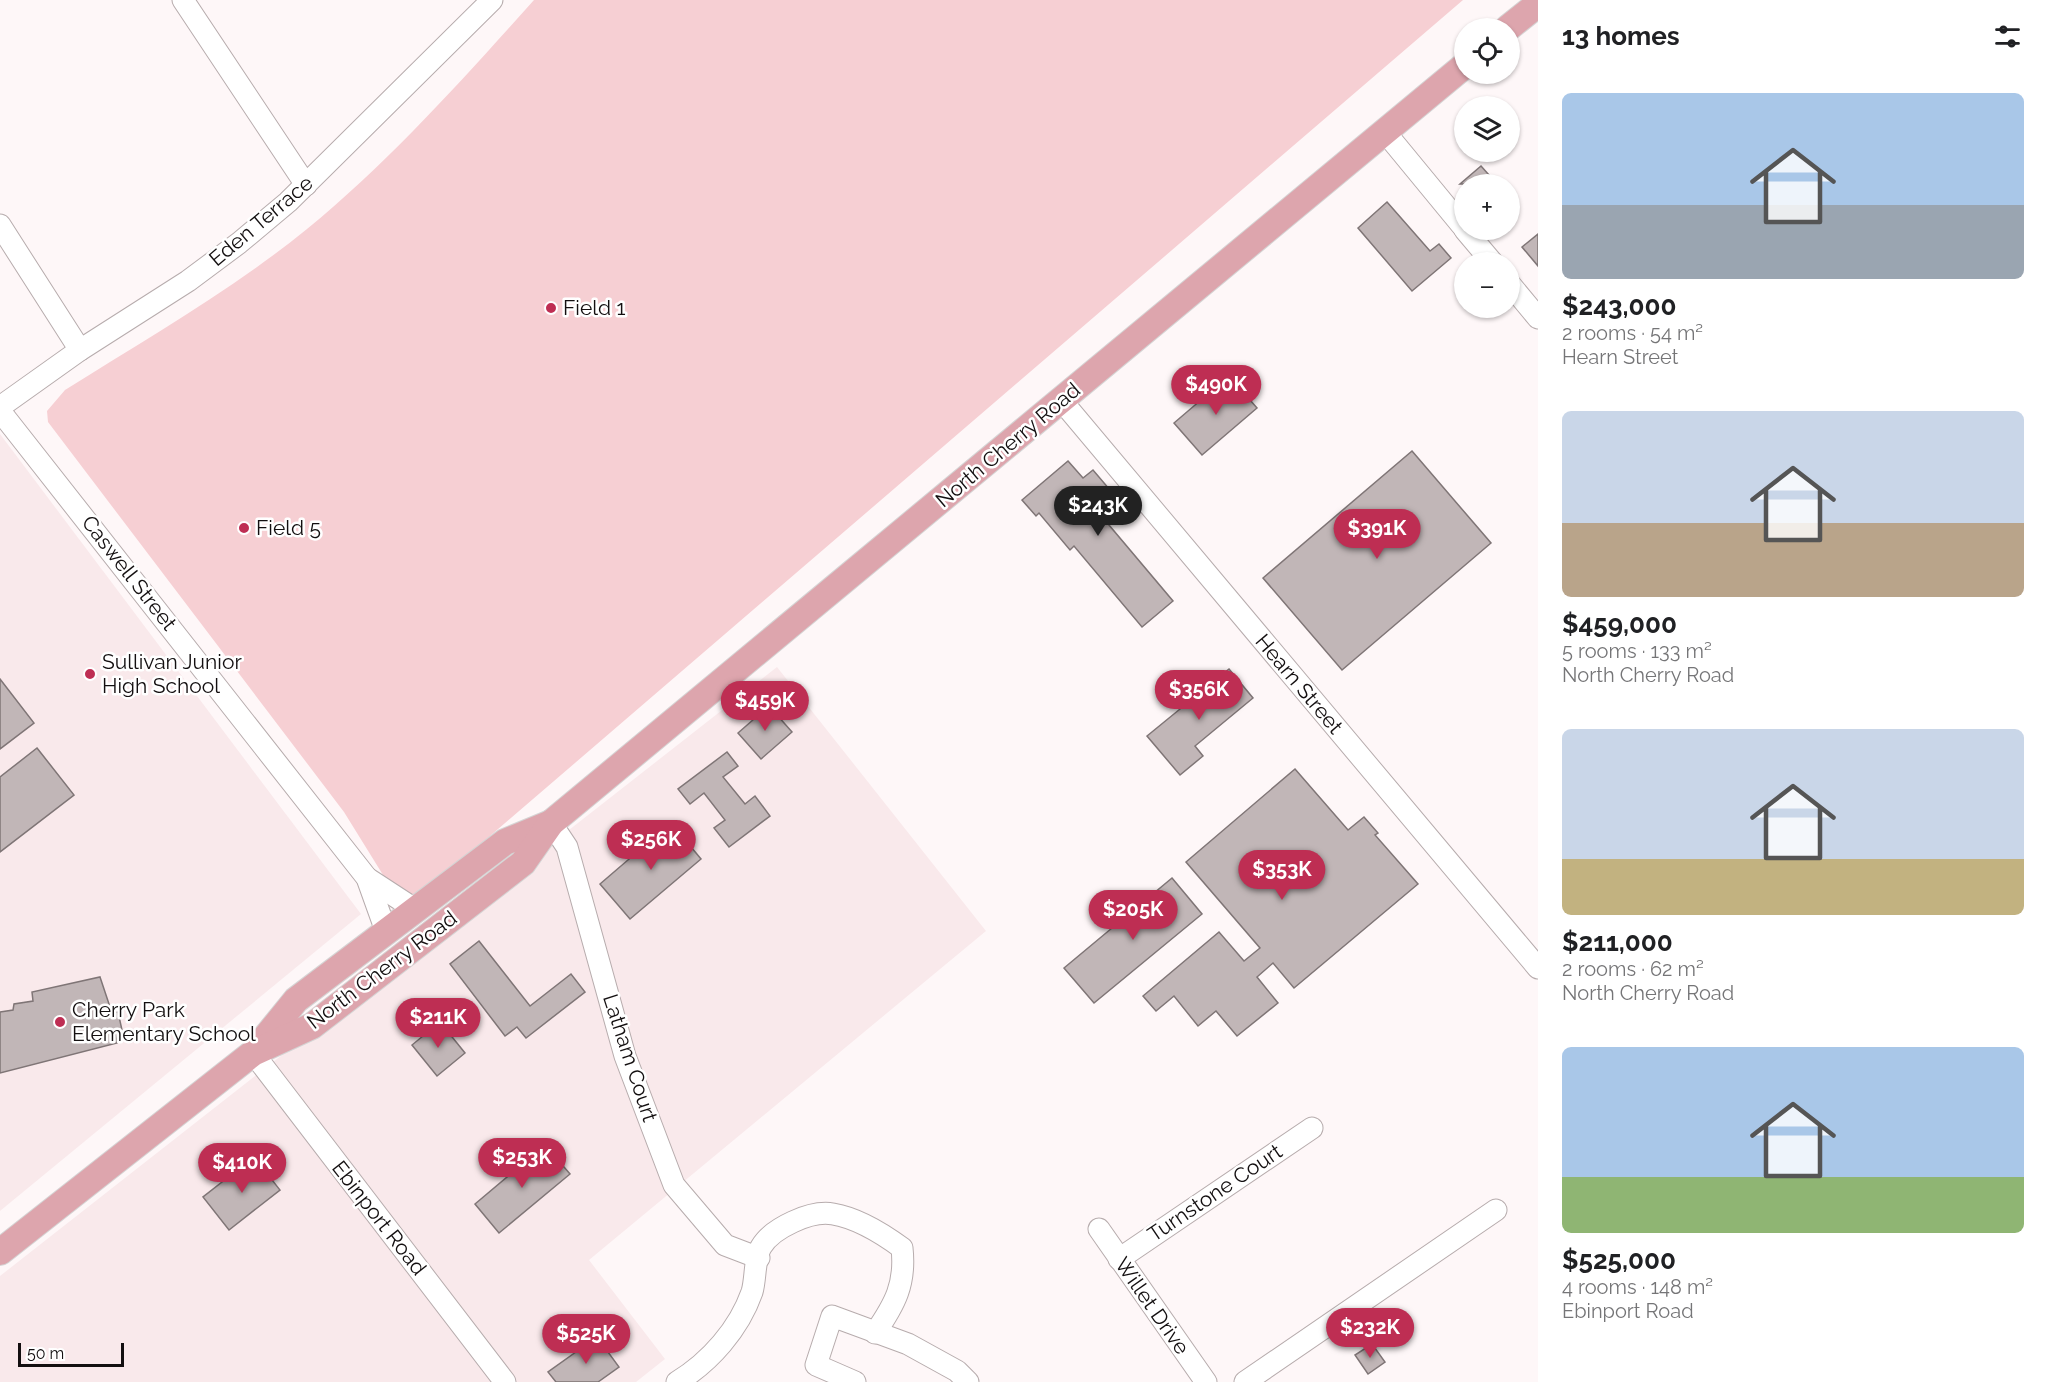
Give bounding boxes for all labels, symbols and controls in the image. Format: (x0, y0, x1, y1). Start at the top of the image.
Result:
map controls (1454, 18, 1520, 318)
button: locate (1454, 18, 1520, 84)
icon: filters (1991, 20, 2024, 53)
text: 13 homes (1562, 21, 1680, 51)
button: layers (1454, 96, 1520, 162)
icon: home (1739, 132, 1847, 240)
street label: Eden Terrace (204, 170, 318, 271)
button: + (1454, 174, 1520, 240)
button: − (1454, 252, 1520, 318)
text: $243,000 (1562, 291, 1676, 321)
place label: Field 1 (563, 295, 625, 320)
marker: Field 1 (544, 301, 558, 315)
text: 2 rooms · 54 m² (1562, 321, 1703, 345)
text: Hearn Street (1562, 345, 1678, 369)
pin: $490K (1174, 365, 1258, 416)
text: $490K (1185, 372, 1247, 396)
street label: North Cherry Road (930, 377, 1085, 512)
icon: home (1739, 450, 1847, 558)
pin: $243K (1056, 486, 1140, 537)
text: $243K (1068, 493, 1128, 517)
pin: $391K (1335, 509, 1419, 560)
street label: Caswell Street (77, 510, 182, 635)
place label: Field 5 (256, 515, 321, 540)
text: $391K (1348, 516, 1406, 540)
marker: Field 5 (237, 521, 251, 535)
text: $459,000 (1562, 609, 1677, 639)
street label: Hearn Street (1251, 629, 1348, 739)
text: 5 rooms · 133 m² (1562, 639, 1712, 663)
place label: Sullivan Junior High School (102, 649, 242, 698)
text: North Cherry Road (1562, 663, 1734, 687)
marker: Sullivan Junior High School (83, 667, 97, 681)
pin: $356K (1157, 670, 1241, 721)
text: $356K (1169, 677, 1229, 701)
pin: $459K (723, 681, 807, 732)
text: $459K (735, 688, 795, 712)
icon: home (1739, 768, 1847, 876)
pin: $256K (609, 820, 693, 871)
text: $256K (621, 827, 681, 851)
pin: $353K (1240, 850, 1324, 901)
text: $353K (1252, 857, 1312, 881)
pin: $205K (1091, 890, 1175, 941)
text: $205K (1103, 897, 1163, 921)
street label: North Cherry Road (302, 905, 461, 1034)
text: $211,000 (1562, 927, 1673, 957)
text: 2 rooms · 62 m² (1562, 957, 1704, 981)
text: North Cherry Road (1562, 981, 1734, 1005)
street label: Latham Court (598, 991, 663, 1125)
place label: Cherry Park Elementary School (72, 997, 256, 1046)
pin: $211K (396, 998, 480, 1049)
text: $211K (409, 1005, 467, 1029)
marker: Cherry Park Elementary School (53, 1015, 67, 1029)
icon: home (1739, 1086, 1847, 1194)
pin: $253K (480, 1138, 564, 1189)
street label: Turnstone Court (1143, 1139, 1287, 1247)
pin: $410K (200, 1143, 284, 1194)
text: $253K (492, 1145, 552, 1169)
text: $410K (212, 1150, 272, 1174)
street label: Ebinport Road (327, 1156, 432, 1280)
text: $525,000 (1562, 1245, 1676, 1275)
street label: Willet Drive (1110, 1252, 1195, 1359)
text: 4 rooms · 148 m² (1562, 1275, 1713, 1299)
text: Ebinport Road (1562, 1299, 1694, 1323)
pin: $232K (1328, 1308, 1412, 1359)
pin: $525K (544, 1314, 628, 1365)
text: $232K (1340, 1315, 1400, 1339)
text: $525K (556, 1321, 616, 1345)
scale bar (18, 1340, 124, 1368)
text: 50 m (27, 1344, 64, 1363)

